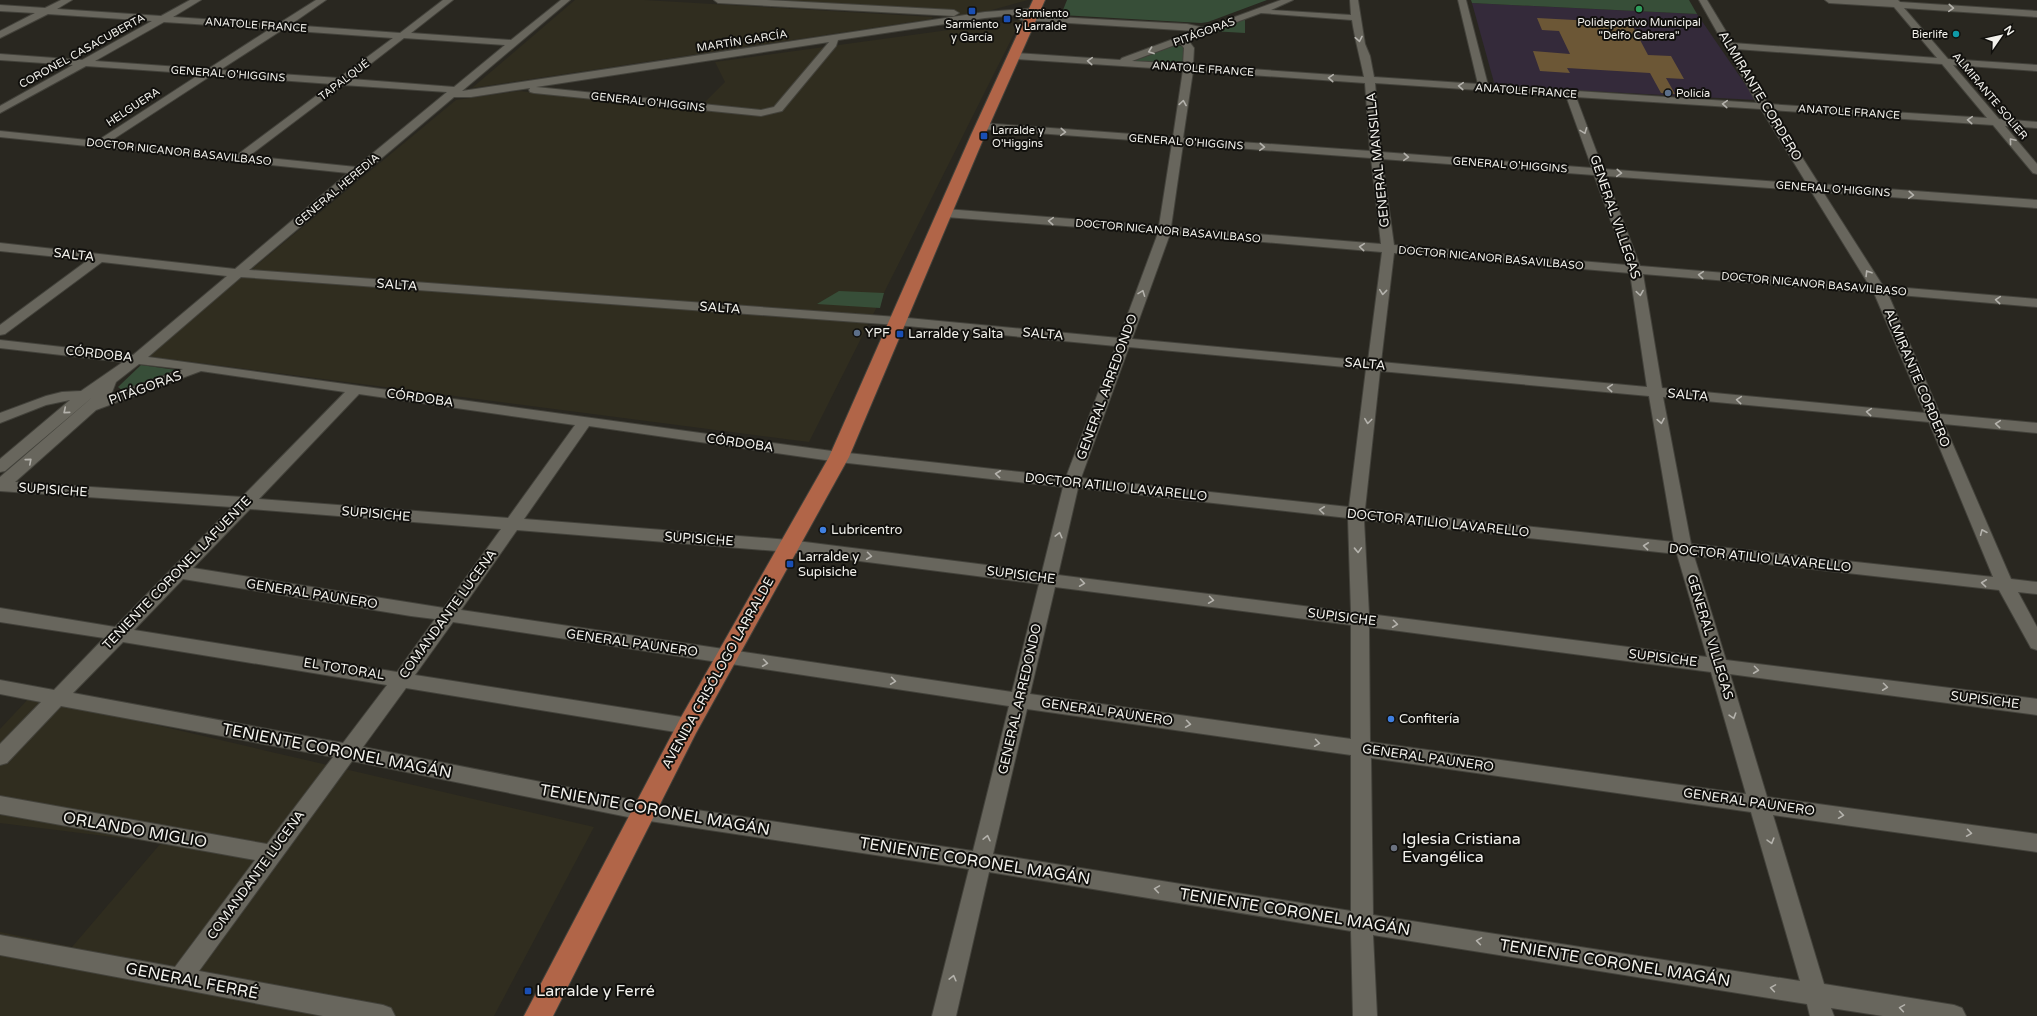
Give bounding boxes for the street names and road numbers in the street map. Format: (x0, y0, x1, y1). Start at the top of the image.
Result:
street label: CORONEL CASACUBERTA (17, 11, 147, 91)
street label: PITÁGORAS (1171, 14, 1237, 49)
street label: ANATOLE FRANCE (204, 15, 308, 35)
street label: MARTÍN GARCÍA (696, 26, 788, 55)
street label: ALMIRANTE CORDERO (1715, 28, 1805, 164)
street label: ALMIRANTE SOLIER (1950, 50, 2030, 142)
street label: TAPALQUÉ (316, 56, 372, 103)
street label: ANATOLE FRANCE (1151, 59, 1255, 79)
street label: GENERAL O'HIGGINS (170, 64, 286, 84)
street label: ANATOLE FRANCE (1474, 81, 1578, 101)
street label: HELGUERA (104, 85, 162, 129)
street label: GENERAL O'HIGGINS (590, 90, 706, 114)
street label: GENERAL MANSILLA (1363, 91, 1393, 228)
street label: ANATOLE FRANCE (1797, 102, 1901, 122)
street label: GENERAL O'HIGGINS (1128, 132, 1244, 152)
street label: DOCTOR NICANOR BASAVILBASO (86, 136, 272, 168)
street label: GENERAL HEREDIA (292, 151, 382, 229)
street label: GENERAL VILLEGAS (1586, 153, 1644, 281)
street label: GENERAL O'HIGGINS (1452, 155, 1568, 175)
street label: GENERAL O'HIGGINS (1775, 179, 1891, 199)
street label: DOCTOR NICANOR BASAVILBASO (1075, 216, 1261, 246)
street label: DOCTOR NICANOR BASAVILBASO (1398, 243, 1584, 273)
street label: SALTA (53, 245, 96, 265)
street label: DOCTOR NICANOR BASAVILBASO (1721, 269, 1907, 299)
street label: SALTA (376, 276, 418, 294)
street label: SALTA (699, 299, 741, 317)
street label: ALMIRANTE CORDERO (1881, 306, 1953, 450)
street label: GENERAL ARREDONDO (1073, 312, 1141, 462)
street label: SALTA (1022, 324, 1064, 344)
street label: CÓRDOBA (65, 343, 134, 366)
street label: SALTA (1344, 354, 1386, 374)
street label: PITÁGORAS (106, 367, 184, 409)
street label: CÓRDOBA (385, 385, 455, 411)
street label: SALTA (1667, 385, 1709, 405)
street label: CÓRDOBA (705, 430, 775, 456)
street label: DOCTOR ATILIO LAVARELLO (1024, 469, 1208, 505)
street label: SUPISICHE (18, 480, 88, 500)
street label: TENIENTE CORONEL LAFUENTE (99, 493, 255, 653)
street label: SUPISICHE (341, 503, 411, 525)
street label: DOCTOR ATILIO LAVARELLO (1346, 505, 1530, 541)
street label: SUPISICHE (664, 529, 734, 549)
street label: DOCTOR ATILIO LAVARELLO (1668, 540, 1852, 576)
street label: COMANDANTE LUCENA (396, 546, 500, 682)
street label: SUPISICHE (986, 563, 1056, 587)
street label: GENERAL VILLEGAS (1683, 572, 1737, 702)
street label: AVENIDA CRISÓLOGO LARRALDE (659, 575, 777, 771)
street label: GENERAL PAUNERO (245, 576, 379, 612)
street label: SUPISICHE (1307, 605, 1377, 629)
street label: GENERAL ARREDONDO (995, 622, 1045, 776)
street label: GENERAL PAUNERO (565, 626, 699, 660)
street label: SUPISICHE (1628, 646, 1698, 670)
street label: EL TOTORAL (302, 655, 386, 683)
street label: SUPISICHE (1950, 688, 2020, 712)
street label: GENERAL PAUNERO (1040, 695, 1174, 729)
street label: TENIENTE CORONEL MAGÁN (221, 719, 453, 783)
street label: GENERAL PAUNERO (1361, 741, 1495, 775)
street label: TENIENTE CORONEL MAGÁN (538, 780, 772, 840)
street label: GENERAL PAUNERO (1682, 785, 1816, 819)
street label: ORLANDO MIGLIO (61, 807, 209, 853)
street label: COMANDANTE LUCENA (204, 807, 308, 943)
street label: TENIENTE CORONEL MAGÁN (858, 833, 1092, 889)
street label: TENIENTE CORONEL MAGÁN (1178, 884, 1412, 940)
street label: TENIENTE CORONEL MAGÁN (1498, 935, 1732, 991)
street label: GENERAL FERRÉ (124, 958, 260, 1004)

